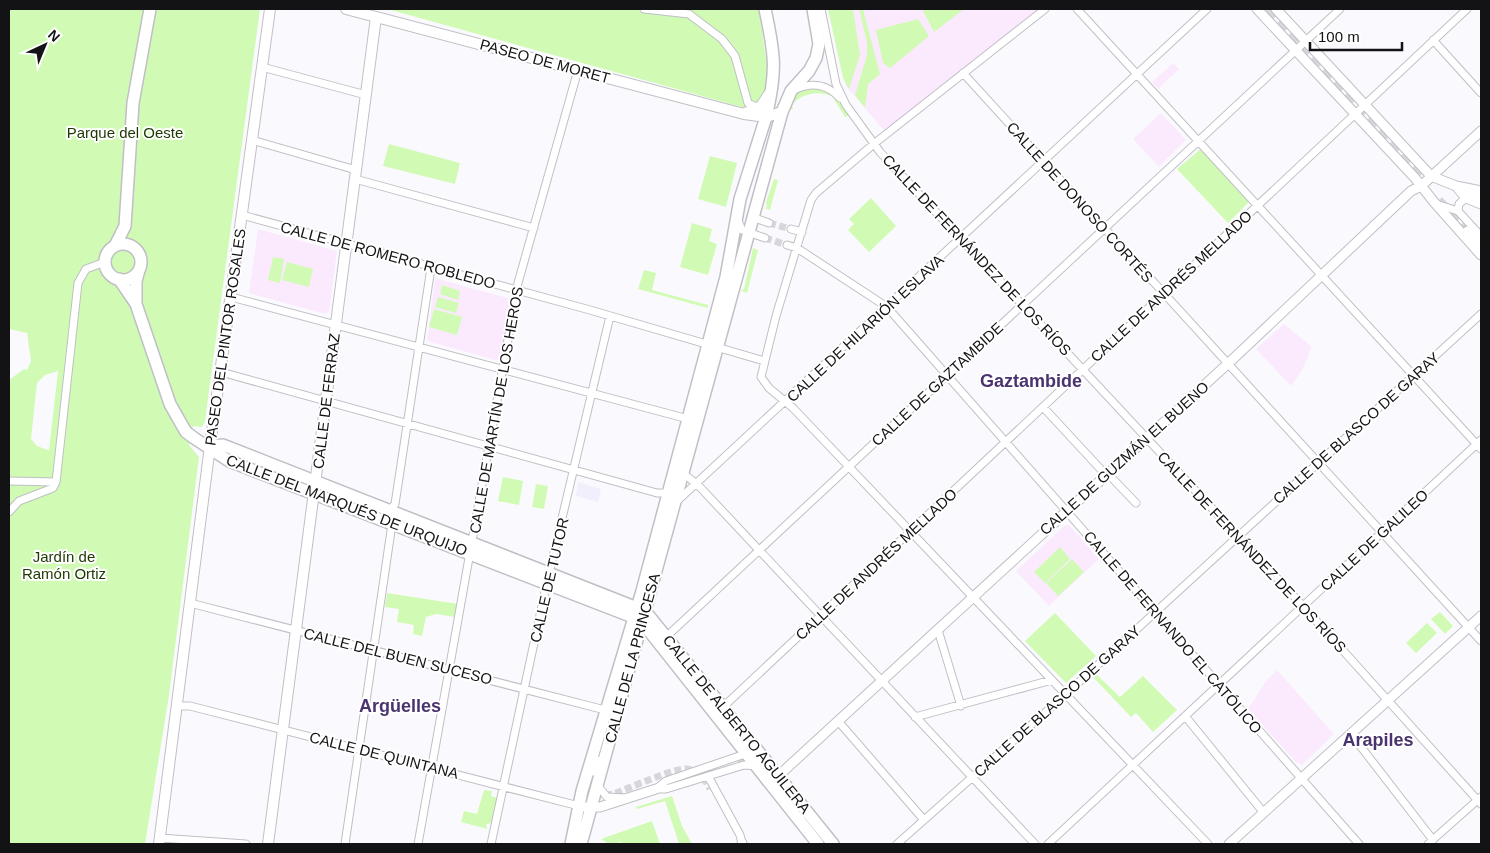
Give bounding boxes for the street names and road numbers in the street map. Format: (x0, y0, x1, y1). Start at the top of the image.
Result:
street label: PASEO DE MORET (478, 35, 612, 87)
street label: CALLE DE DONOSO CORTÉS (1003, 118, 1157, 286)
street label: CALLE DE FERNÁNDEZ DE LOS RÍOS (879, 151, 1075, 359)
street label: CALLE DE ANDRÉS MELLADO (1087, 207, 1255, 365)
street label: CALLE DE ROMERO ROBLEDO (279, 218, 497, 292)
street label: PASEO DEL PINTOR ROSALES (201, 227, 249, 447)
street label: CALLE DE HILARIÓN ESLAVA (783, 251, 947, 405)
street label: CALLE DE MARTÍN DE LOS HEROS (466, 285, 526, 535)
street label: CALLE DE GAZTAMBIDE (868, 319, 1006, 449)
street label: CALLE DE FERRAZ (309, 332, 343, 470)
street label: CALLE DE BLASCO DE GARAY (1269, 349, 1443, 507)
street label: CALLE DE GUZMÁN EL BUENO (1036, 378, 1212, 538)
street label: CALLE DE FERNÁNDEZ DE LOS RÍOS (1154, 448, 1350, 656)
street label: CALLE DEL MARQUÉS DE URQUIJO (224, 451, 470, 559)
street label: CALLE DE ANDRÉS MELLADO (792, 485, 960, 643)
street label: CALLE DE GALILEO (1317, 486, 1431, 594)
street label: CALLE DE TUTOR (526, 516, 572, 644)
street label: CALLE DE FERNANDO EL CATÓLICO (1080, 527, 1266, 737)
street label: CALLE DE LA PRINCESA (601, 571, 663, 745)
street label: CALLE DE BLASCO DE GARAY (970, 622, 1144, 780)
street label: CALLE DEL BUEN SUCESO (302, 624, 494, 688)
street label: CALLE DE ALBERTO AGUILERA (660, 631, 814, 817)
street label: CALLE DE QUINTANA (308, 728, 460, 782)

